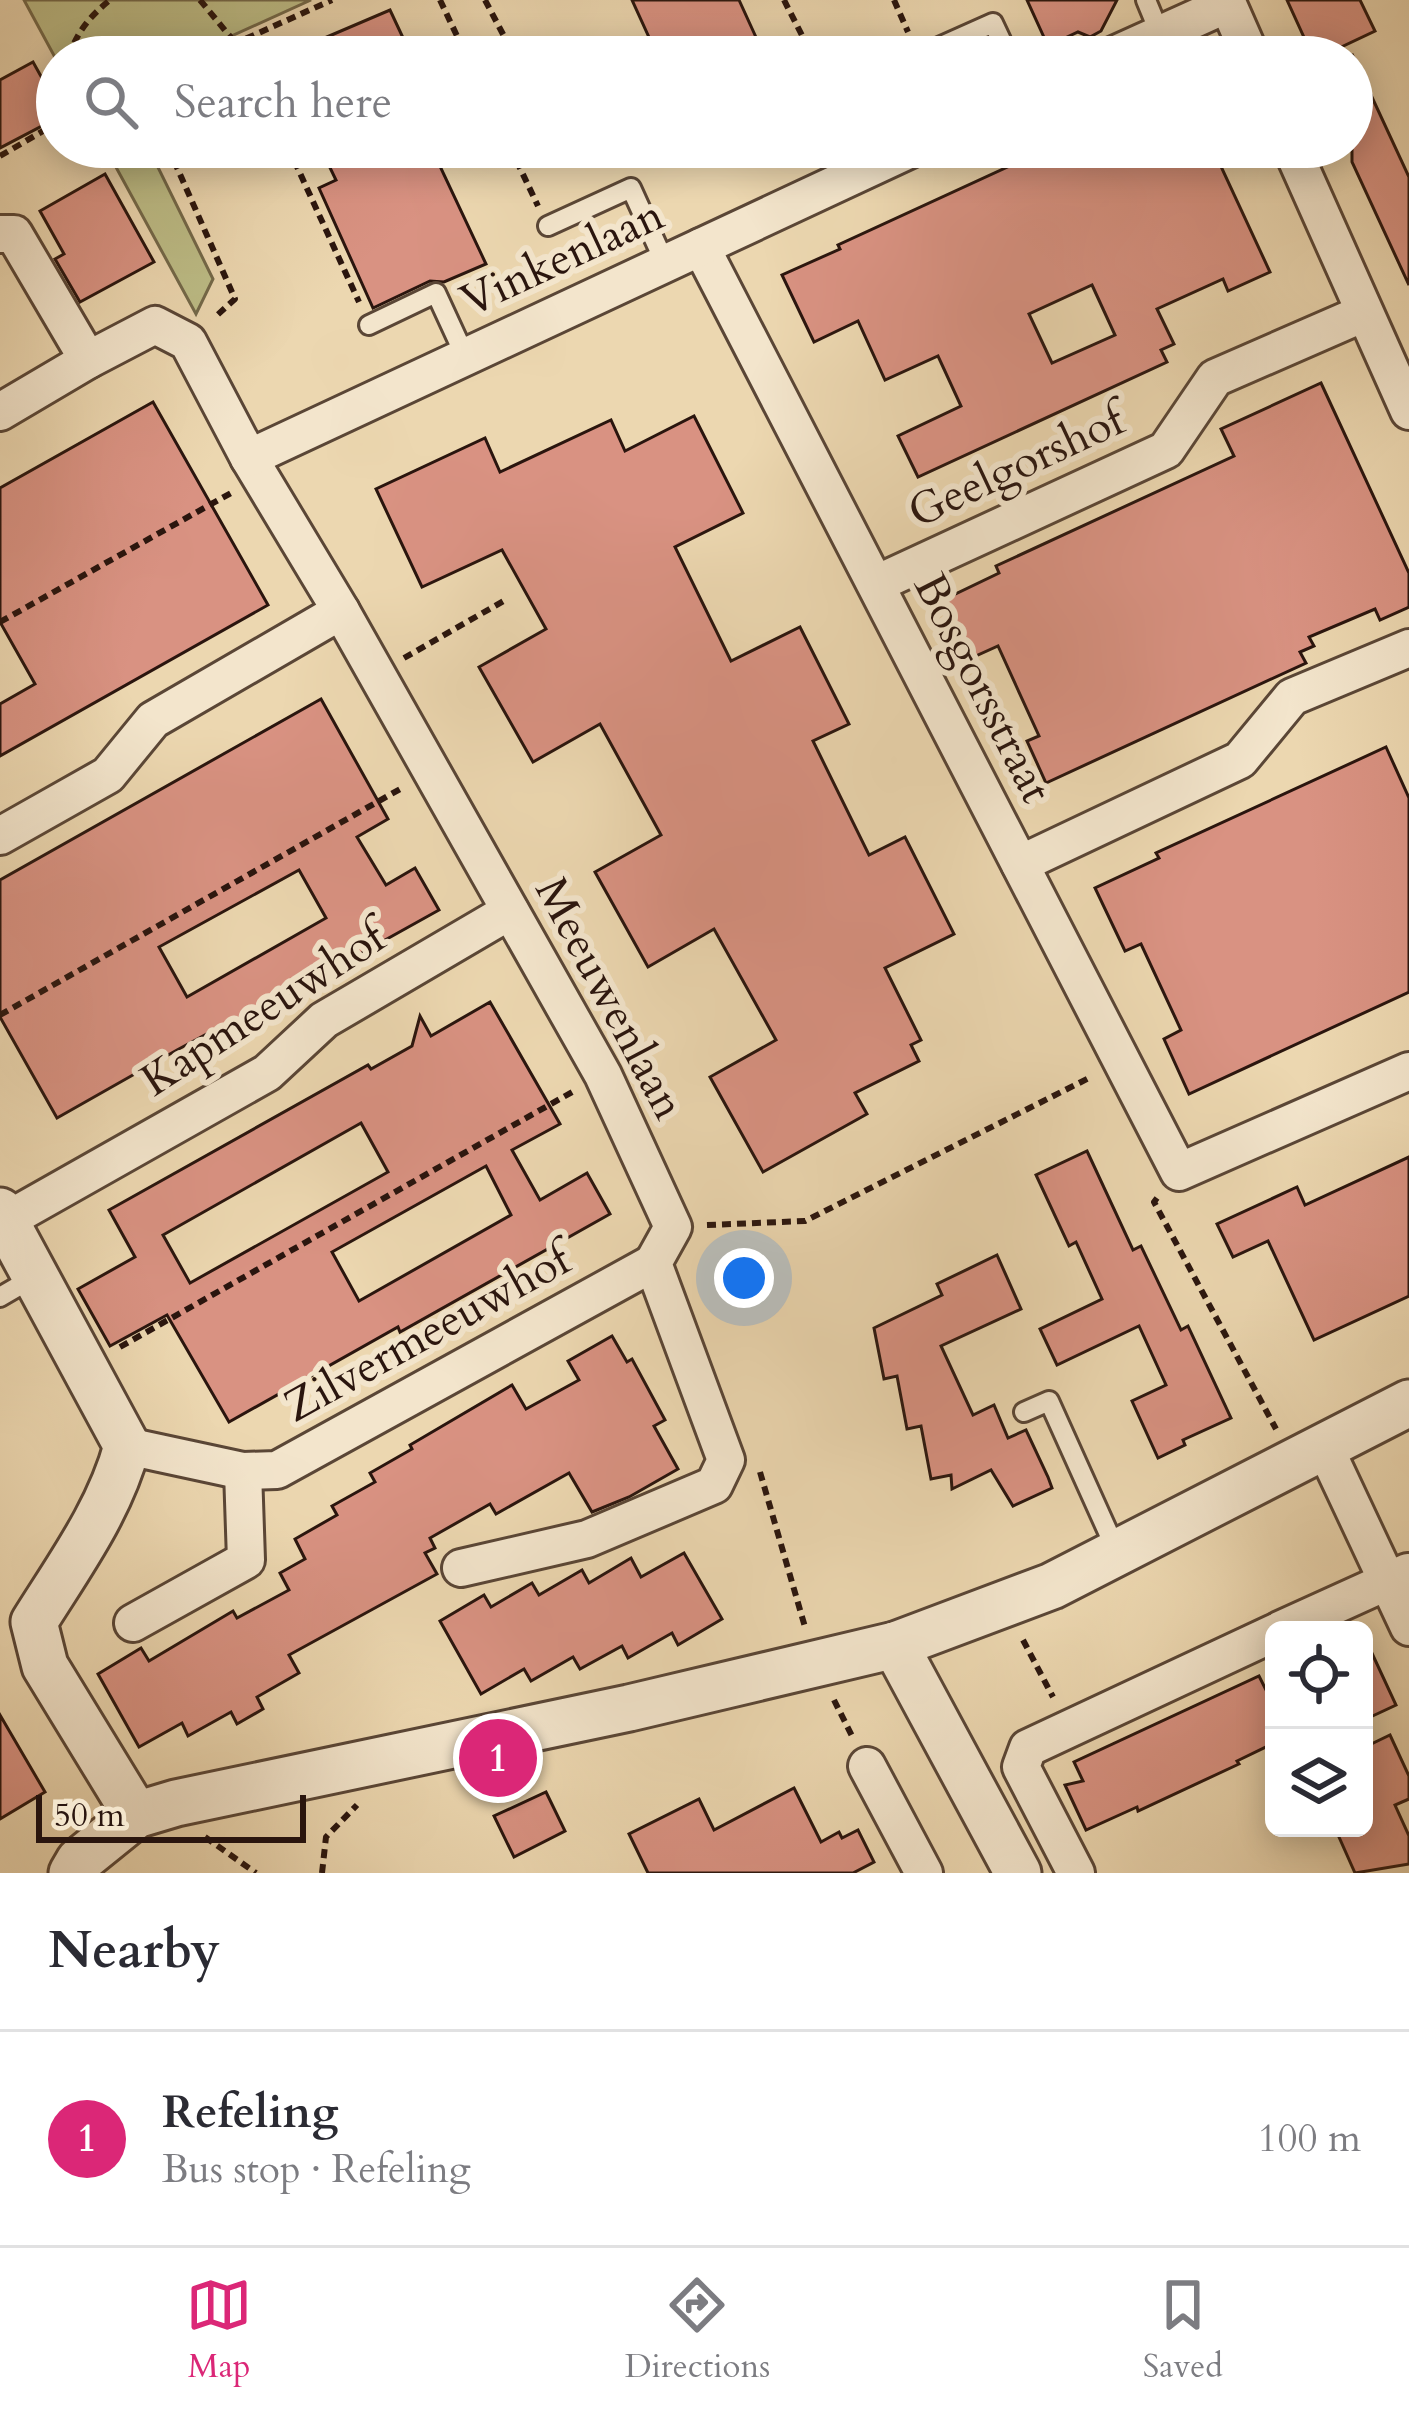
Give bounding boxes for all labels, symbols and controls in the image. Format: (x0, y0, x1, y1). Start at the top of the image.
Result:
search box (36, 36, 1373, 168)
icon: search (78, 69, 144, 135)
text: Search here (174, 72, 392, 133)
street label: Vinkenlaan (451, 184, 674, 332)
street label: Geelgorshof (898, 386, 1140, 543)
street label: Bosgorsstraat (899, 563, 1067, 813)
street label: Meeuwenlaan (521, 866, 700, 1130)
street label: Kapmeeuwhof (129, 903, 403, 1111)
street label: Zilvermeeuwhof (273, 1226, 587, 1437)
your location (714, 1248, 774, 1308)
map controls (1265, 1621, 1373, 1837)
button: locate (1265, 1621, 1373, 1729)
pin: 1 (459, 1713, 537, 1803)
button: layers (1265, 1729, 1373, 1837)
scale bar (36, 1789, 306, 1842)
text: 50 m (54, 1793, 125, 1838)
text: Nearby (48, 1916, 220, 1986)
text: Refeling (162, 2082, 338, 2143)
text: 1 (77, 2112, 97, 2165)
text: 100 m (1258, 2112, 1361, 2165)
text: Bus stop · Refeling (162, 2143, 471, 2196)
tab: Map (186, 2272, 252, 2389)
tab: Directions (625, 2272, 770, 2389)
tab: Saved (1143, 2272, 1223, 2389)

